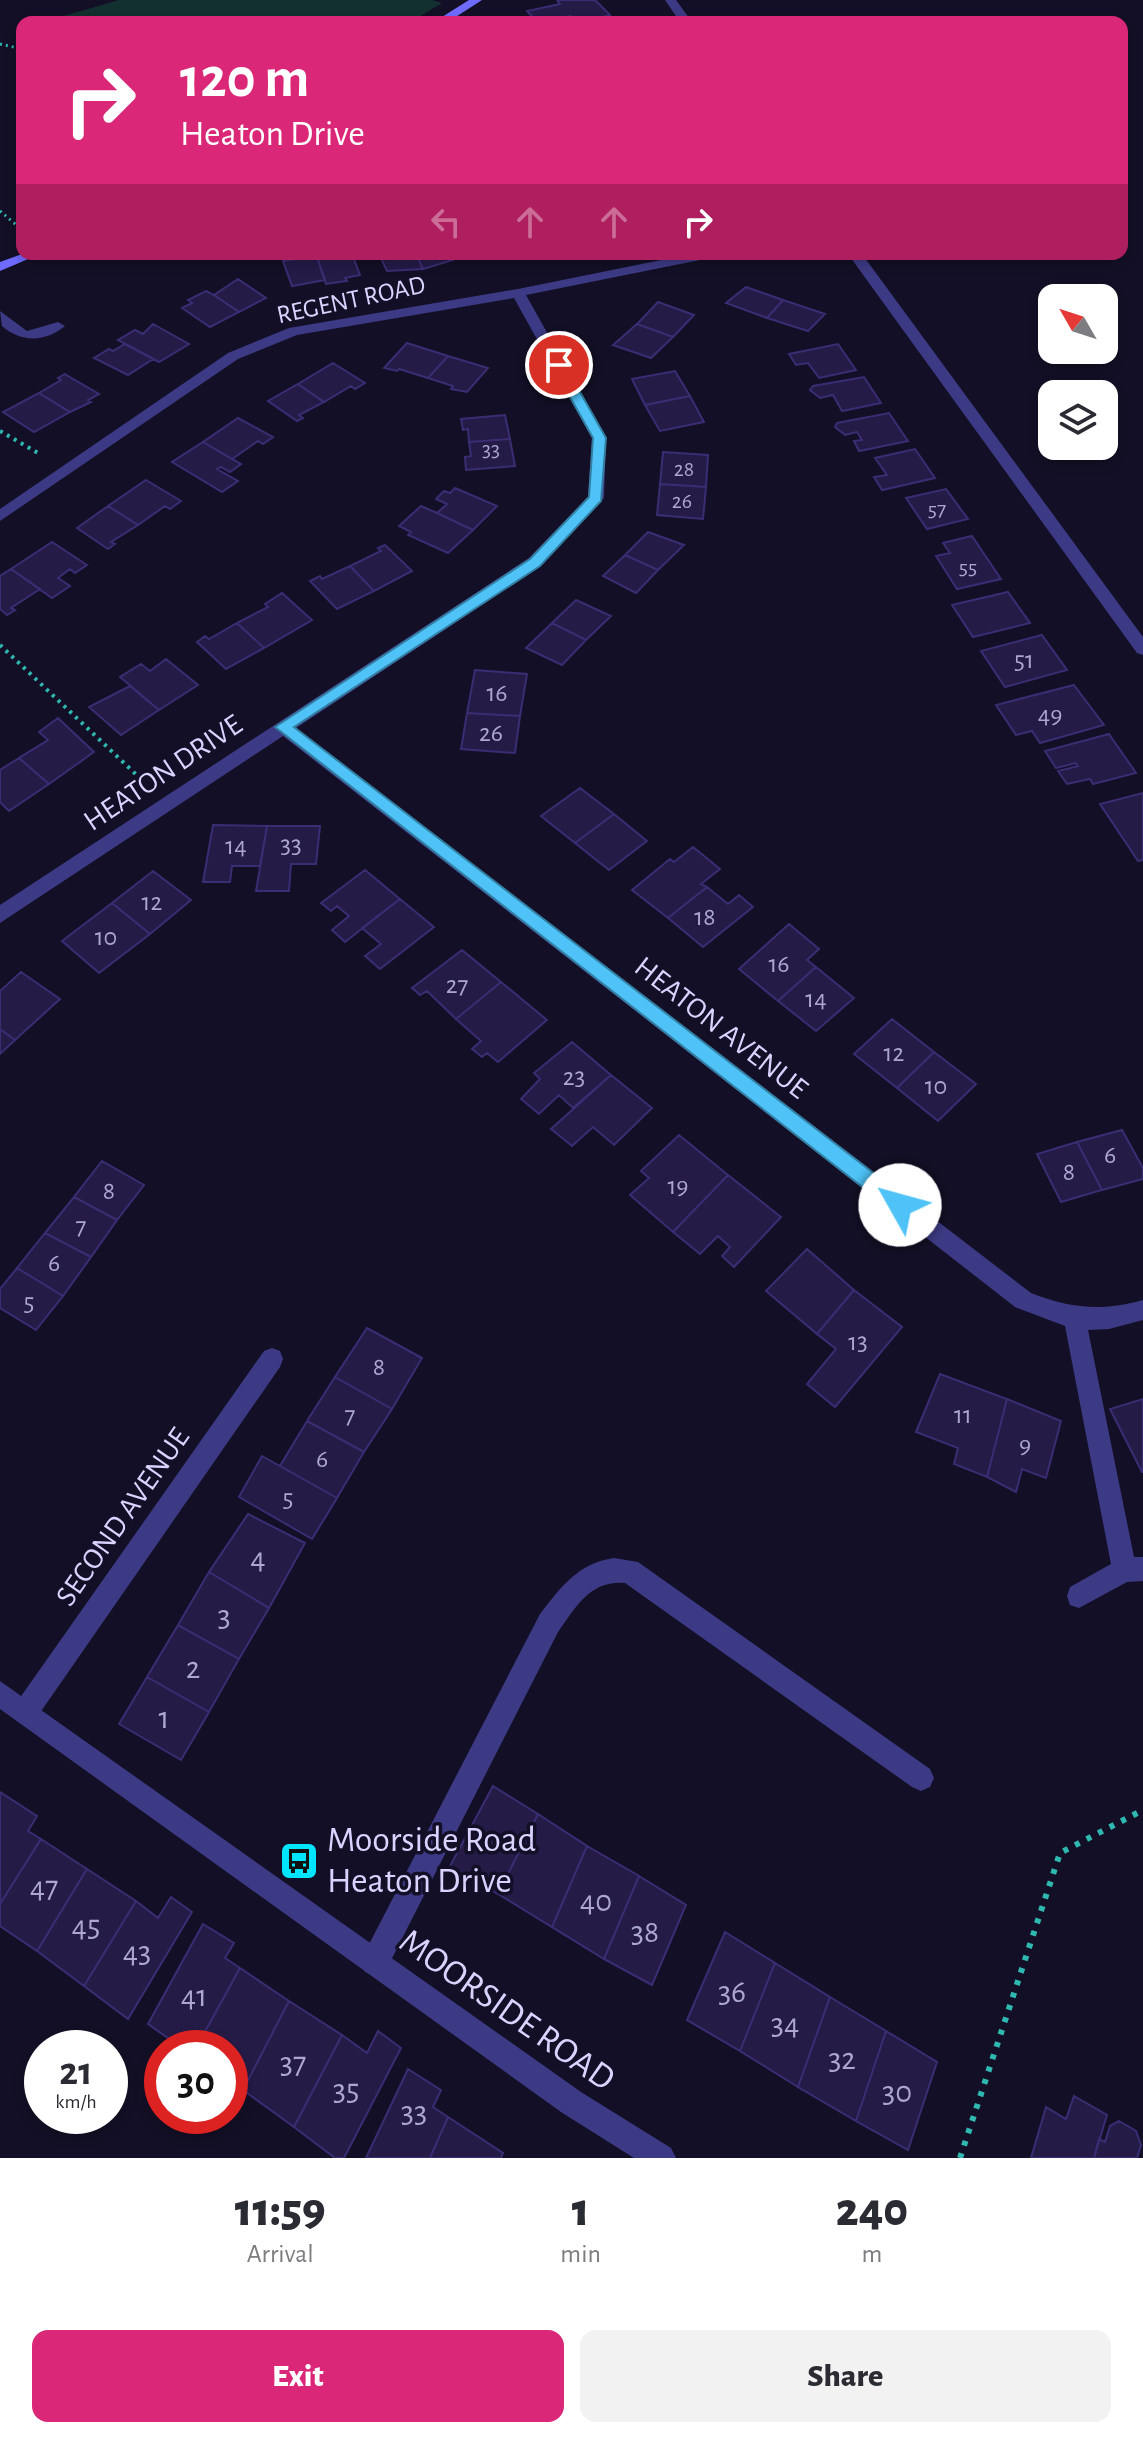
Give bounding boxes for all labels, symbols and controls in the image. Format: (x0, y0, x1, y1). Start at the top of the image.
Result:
icon: right (48, 48, 152, 152)
text: 120 m (180, 51, 309, 107)
text: Heaton Drive (180, 116, 365, 152)
icon: left (424, 200, 468, 244)
icon: ahead (508, 200, 552, 244)
icon: ahead (592, 200, 636, 244)
icon: right (676, 200, 720, 244)
street label: REGENT ROAD (274, 272, 428, 328)
north arrow (1038, 284, 1118, 364)
map controls (1038, 284, 1118, 460)
pin (525, 331, 593, 399)
icon: arrive (537, 343, 581, 387)
button: layers (1038, 380, 1118, 460)
house number: 33 (482, 438, 500, 460)
house number: 28 (674, 458, 694, 480)
house number: 26 (672, 490, 692, 512)
house number: 57 (928, 498, 946, 520)
house number: 55 (959, 556, 977, 578)
house number: 51 (1014, 647, 1034, 673)
house number: 16 (486, 680, 508, 706)
house number: 49 (1038, 702, 1062, 728)
street label: HEATON DRIVE (79, 709, 247, 837)
house number: 26 (479, 720, 503, 746)
house number: 33 (280, 832, 302, 858)
house number: 14 (225, 833, 247, 859)
house number: 12 (142, 889, 163, 915)
house number: 18 (694, 904, 716, 930)
house number: 10 (95, 924, 117, 950)
street label: HEATON AVENUE (629, 951, 813, 1105)
house number: 16 (768, 951, 790, 977)
house number: 27 (446, 972, 468, 998)
house number: 14 (805, 986, 827, 1012)
house number: 12 (884, 1040, 905, 1066)
house number: 23 (563, 1064, 585, 1090)
house number: 10 (925, 1073, 947, 1099)
house number: 6 (1104, 1142, 1116, 1168)
house number: 8 (1063, 1159, 1075, 1185)
position arrow (858, 1163, 942, 1247)
house number: 19 (667, 1173, 689, 1199)
house number: 8 (103, 1178, 115, 1204)
house number: 7 (76, 1213, 87, 1239)
house number: 6 (48, 1250, 60, 1276)
house number: 5 (24, 1289, 34, 1315)
house number: 13 (848, 1329, 868, 1355)
house number: 8 (373, 1354, 385, 1380)
house number: 7 (345, 1402, 356, 1428)
house number: 11 (954, 1402, 972, 1428)
street label: SECOND AVENUE (51, 1423, 195, 1611)
house number: 9 (1019, 1432, 1031, 1458)
house number: 6 (316, 1446, 328, 1472)
house number: 5 (283, 1485, 293, 1511)
house number: 4 (250, 1542, 266, 1574)
house number: 3 (217, 1600, 231, 1632)
house number: 2 (186, 1652, 200, 1684)
house number: 1 (158, 1702, 170, 1734)
place label: Moorside Road Heaton Drive (327, 1822, 536, 1899)
bus stop icon: Moorside Road Heaton Drive (278, 1840, 320, 1882)
house number: 47 (30, 1871, 58, 1903)
house number: 40 (580, 1885, 612, 1917)
house number: 45 (72, 1910, 100, 1942)
house number: 38 (631, 1916, 659, 1948)
street label: MOORSIDE ROAD (393, 1923, 621, 2097)
house number: 43 (123, 1936, 151, 1968)
house number: 36 (718, 1976, 746, 2008)
house number: 41 (181, 1980, 207, 2012)
house number: 34 (771, 2008, 799, 2040)
speed limit sign: 30 (144, 2030, 248, 2134)
house number: 32 (828, 2043, 856, 2075)
house number: 37 (280, 2047, 306, 2079)
text: 21 (59, 2052, 93, 2092)
house number: 35 (333, 2074, 359, 2106)
house number: 30 (882, 2076, 912, 2108)
text: km/h (55, 2092, 97, 2112)
house number: 33 (401, 2096, 427, 2128)
text: 11:59 (235, 2187, 326, 2235)
text: 1 (572, 2187, 589, 2235)
text: 240 (836, 2187, 908, 2235)
text: Arrival (247, 2241, 314, 2267)
text: min (560, 2241, 601, 2267)
text: m (862, 2241, 882, 2267)
button: Exit (32, 2330, 564, 2422)
button: Share (580, 2330, 1111, 2422)

